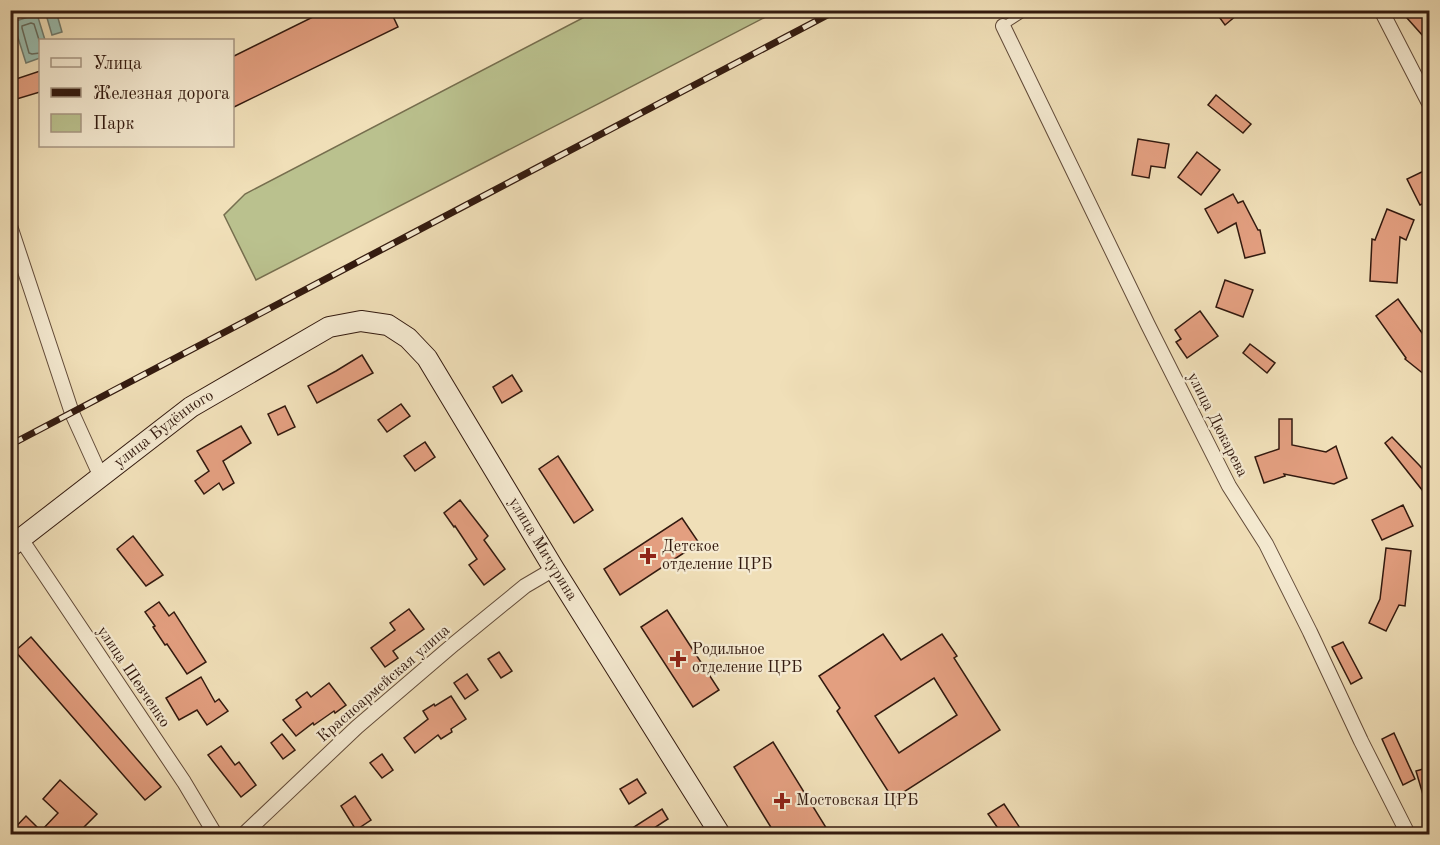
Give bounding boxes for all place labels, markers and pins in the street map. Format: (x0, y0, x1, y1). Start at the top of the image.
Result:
place label: Детское отделение ЦРБ (662, 539, 772, 573)
marker: Детское отделение ЦРБ (639, 547, 657, 565)
place label: Родильное отделение ЦРБ (692, 642, 802, 676)
marker: Родильное отделение ЦРБ (669, 650, 687, 668)
marker: Мостовская ЦРБ (773, 792, 791, 810)
place label: Мостовская ЦРБ (796, 793, 918, 809)

